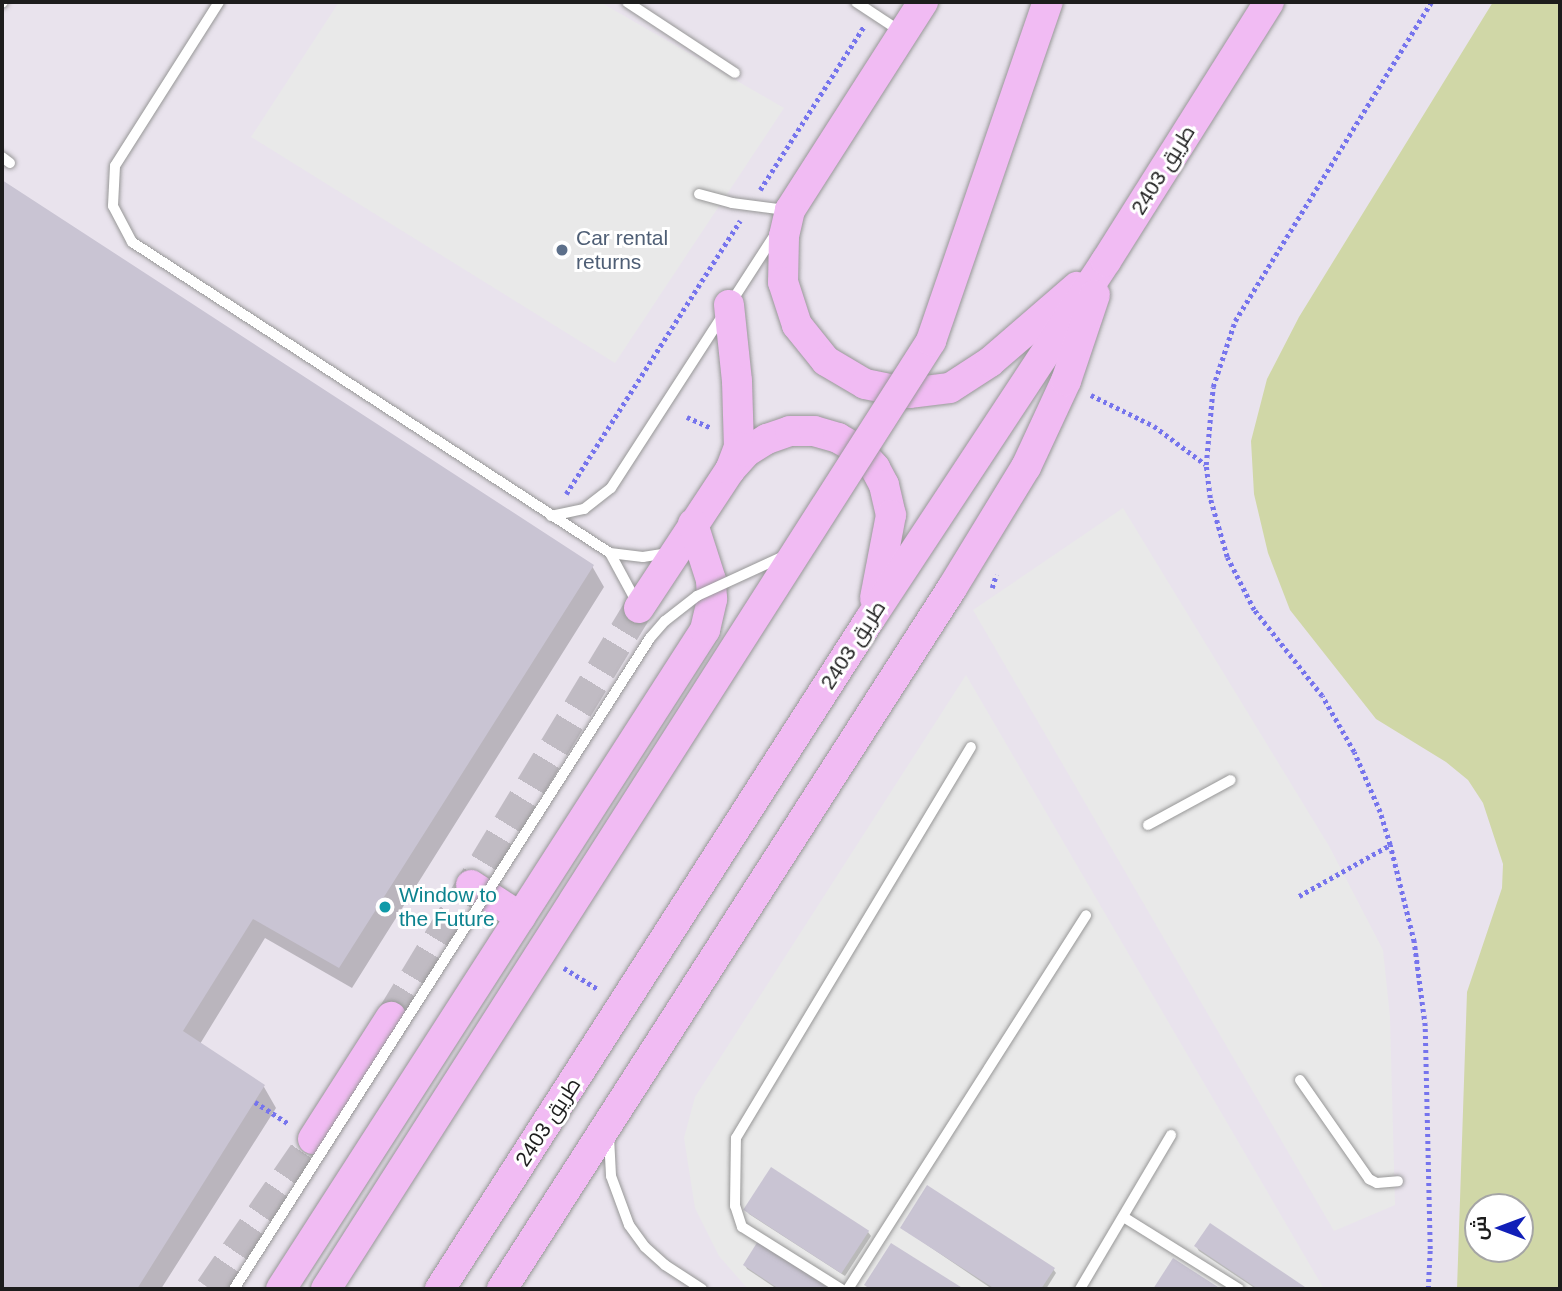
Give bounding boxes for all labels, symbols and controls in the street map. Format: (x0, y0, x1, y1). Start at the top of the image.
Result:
street label: طريق 2403 (1126, 121, 1200, 219)
place label: Car rental returns (576, 225, 668, 275)
marker: Car rental returns (554, 242, 570, 258)
street label: طريق 2403 (815, 596, 891, 694)
place label: Window to the Future (399, 882, 497, 932)
marker: Window to the Future (377, 899, 393, 915)
street label: طريق 2403 (510, 1073, 586, 1171)
north arrow (1464, 1193, 1534, 1263)
text: ش (1469, 1216, 1490, 1240)

